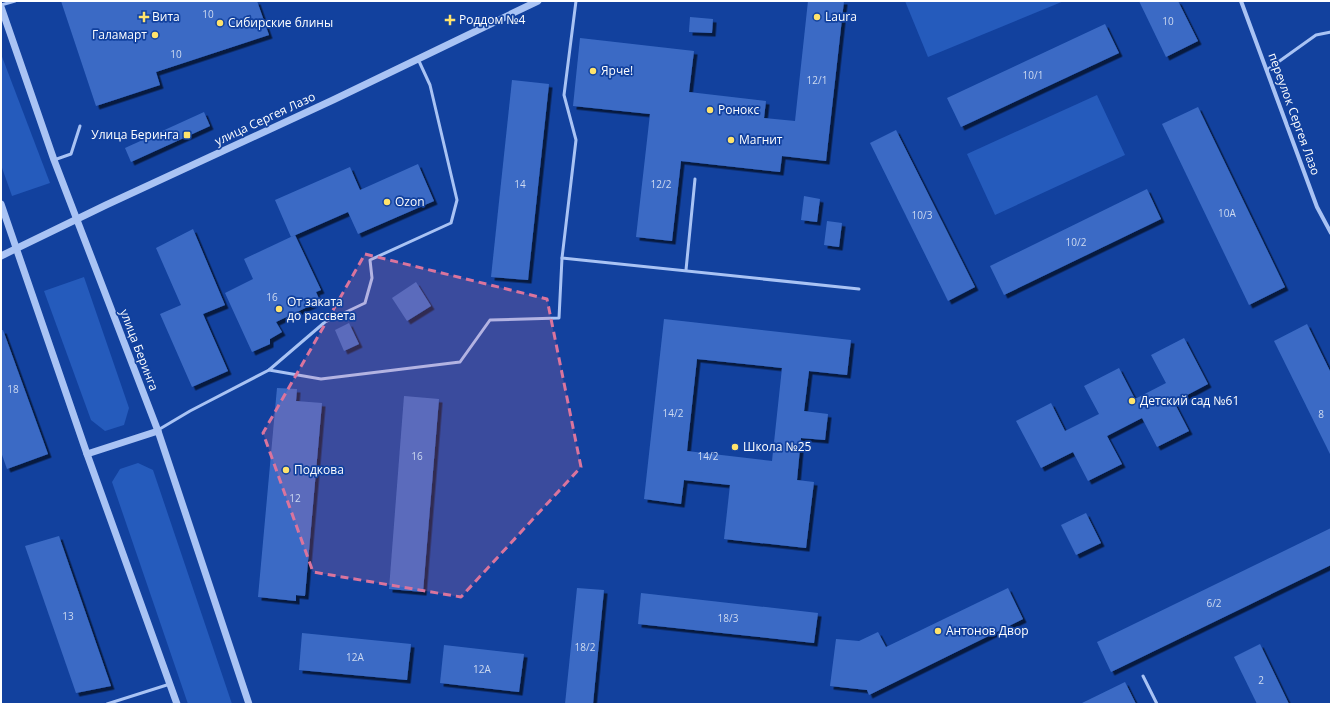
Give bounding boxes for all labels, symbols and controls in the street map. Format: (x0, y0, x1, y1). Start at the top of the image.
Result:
house number: 10 (202, 7, 214, 21)
place label: Вита (152, 8, 180, 25)
place label: Laura (825, 8, 857, 25)
place label: Роддом №4 (459, 11, 526, 28)
marker: Вита (139, 12, 149, 22)
marker: Laura (812, 12, 822, 22)
place label: Сибирские блины (228, 14, 333, 31)
marker: Роддом №4 (444, 14, 456, 26)
house number: 10 (1162, 14, 1174, 28)
marker: Сибирские блины (215, 18, 225, 28)
place label: Галамарт (92, 26, 147, 43)
marker: Галамарт (150, 30, 160, 40)
house number: 10 (170, 47, 182, 61)
street label: переулок Сергея Лазо (1264, 50, 1325, 177)
place label: Ярче! (601, 62, 633, 79)
marker: Ярче! (588, 66, 598, 76)
house number: 10/1 (1023, 68, 1043, 82)
house number: 12/1 (807, 73, 827, 87)
street label: улица Сергея Лазо (212, 88, 318, 149)
place label: Ронокс (718, 101, 759, 118)
marker: Ронокс (705, 105, 715, 115)
place label: Улица Беринга (91, 126, 179, 143)
marker: Улица Беринга (182, 130, 192, 140)
place label: Магнит (739, 131, 783, 148)
marker: Магнит (726, 135, 736, 145)
house number: 14 (514, 177, 526, 191)
house number: 12/2 (651, 177, 672, 191)
place label: Ozon (395, 193, 425, 210)
marker: Ozon (382, 197, 392, 207)
house number: 10А (1218, 206, 1237, 220)
house number: 10/3 (912, 208, 933, 222)
house number: 10/2 (1066, 235, 1087, 249)
house number: 16 (266, 290, 278, 304)
place label: От заката до рассвета (287, 293, 356, 324)
marker: От заката до рассвета (274, 304, 284, 314)
street label: улица Беринга (116, 306, 163, 393)
house number: 18 (7, 382, 19, 396)
place label: Детский сад №61 (1140, 392, 1239, 409)
marker: Детский сад №61 (1127, 396, 1137, 406)
house number: 14/2 (663, 406, 684, 420)
house number: 8 (1318, 407, 1324, 421)
place label: Школа №25 (743, 438, 812, 455)
marker: Школа №25 (730, 442, 740, 452)
house number: 16 (411, 449, 423, 463)
house number: 14/2 (698, 449, 719, 463)
place label: Подкова (294, 461, 344, 478)
marker: Подкова (281, 465, 291, 475)
house number: 12 (289, 491, 301, 505)
house number: 6/2 (1206, 596, 1222, 610)
house number: 13 (62, 609, 74, 623)
house number: 18/3 (718, 611, 739, 625)
place label: Антонов Двор (946, 622, 1029, 639)
marker: Антонов Двор (933, 626, 943, 636)
house number: 18/2 (575, 640, 596, 654)
house number: 12А (346, 650, 365, 664)
house number: 12А (473, 662, 492, 676)
house number: 2 (1258, 673, 1264, 687)

